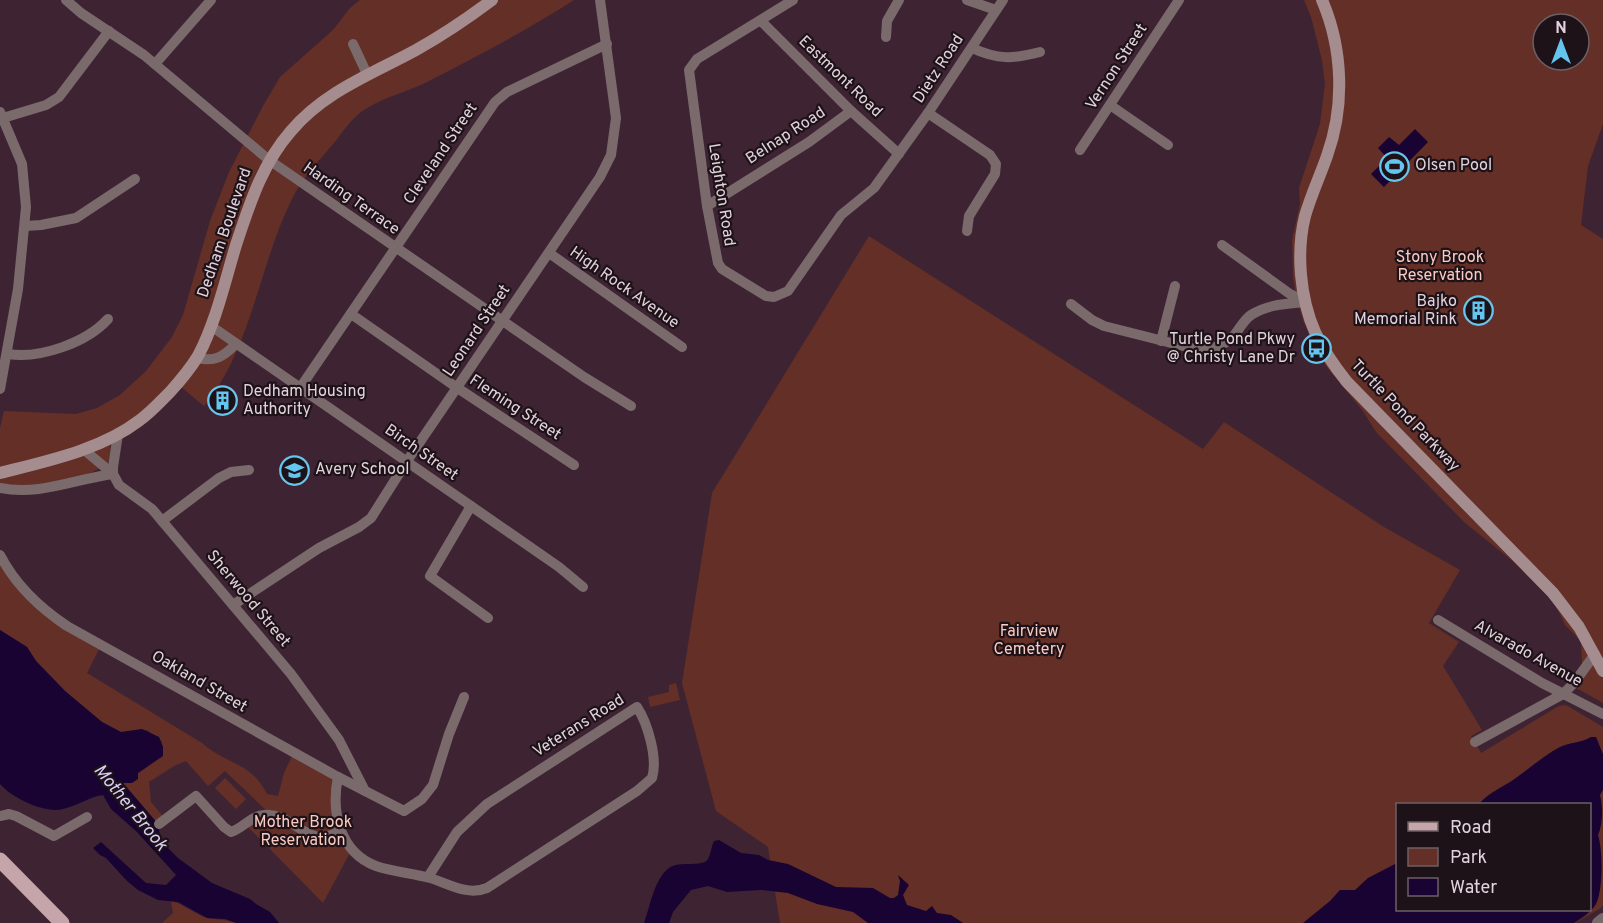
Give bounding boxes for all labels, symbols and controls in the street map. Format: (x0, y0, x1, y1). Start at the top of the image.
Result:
north arrow (1531, 12, 1591, 72)
text: N (1555, 19, 1567, 39)
street label: Vernon Street (1082, 20, 1152, 114)
street label: Dietz Road (909, 31, 969, 107)
street label: Eastmont Road (794, 32, 886, 122)
street label: Cleveland Street (400, 99, 482, 209)
street label: Belnap Road (742, 103, 830, 169)
street label: Leighton Road (703, 142, 739, 248)
sports icon: Olsen Pool (1378, 150, 1410, 182)
place label: Olsen Pool (1415, 156, 1492, 176)
street label: Harding Terrace (299, 158, 403, 240)
street label: Dedham Boulevard (193, 165, 257, 301)
street label: High Rock Avenue (565, 243, 683, 333)
park label: Stony Brook Reservation (1396, 248, 1484, 286)
street label: Leonard Street (439, 281, 515, 381)
place label: Bajko Memorial Rink (1354, 292, 1457, 330)
building icon: Bajko Memorial Rink (1462, 295, 1494, 327)
place label: Turtle Pond Pkwy @ Christy Lane Dr (1167, 330, 1295, 368)
bus stop icon: Turtle Pond Pkwy @ Christy Lane Dr (1300, 333, 1332, 365)
street label: Turtle Pond Parkway (1346, 356, 1464, 476)
street label: Fleming Street (465, 371, 565, 445)
place label: Dedham Housing Authority (243, 382, 366, 420)
building icon: Dedham Housing Authority (206, 385, 238, 417)
street label: Birch Street (380, 420, 462, 486)
school or university icon: Avery School (278, 454, 310, 486)
place label: Avery School (315, 460, 409, 480)
street label: Sherwood Street (202, 546, 294, 652)
street label: Alvarado Avenue (1470, 616, 1586, 692)
park label: Fairview Cemetery (994, 622, 1064, 660)
street label: Oakland Street (148, 647, 250, 717)
street label: Veterans Road (530, 690, 628, 762)
water label: Mother Brook (88, 760, 173, 857)
legend (1396, 803, 1591, 911)
park label: Mother Brook Reservation (254, 813, 352, 851)
text: Road (1450, 817, 1492, 840)
text: Park (1450, 847, 1487, 870)
text: Water (1450, 877, 1497, 900)

